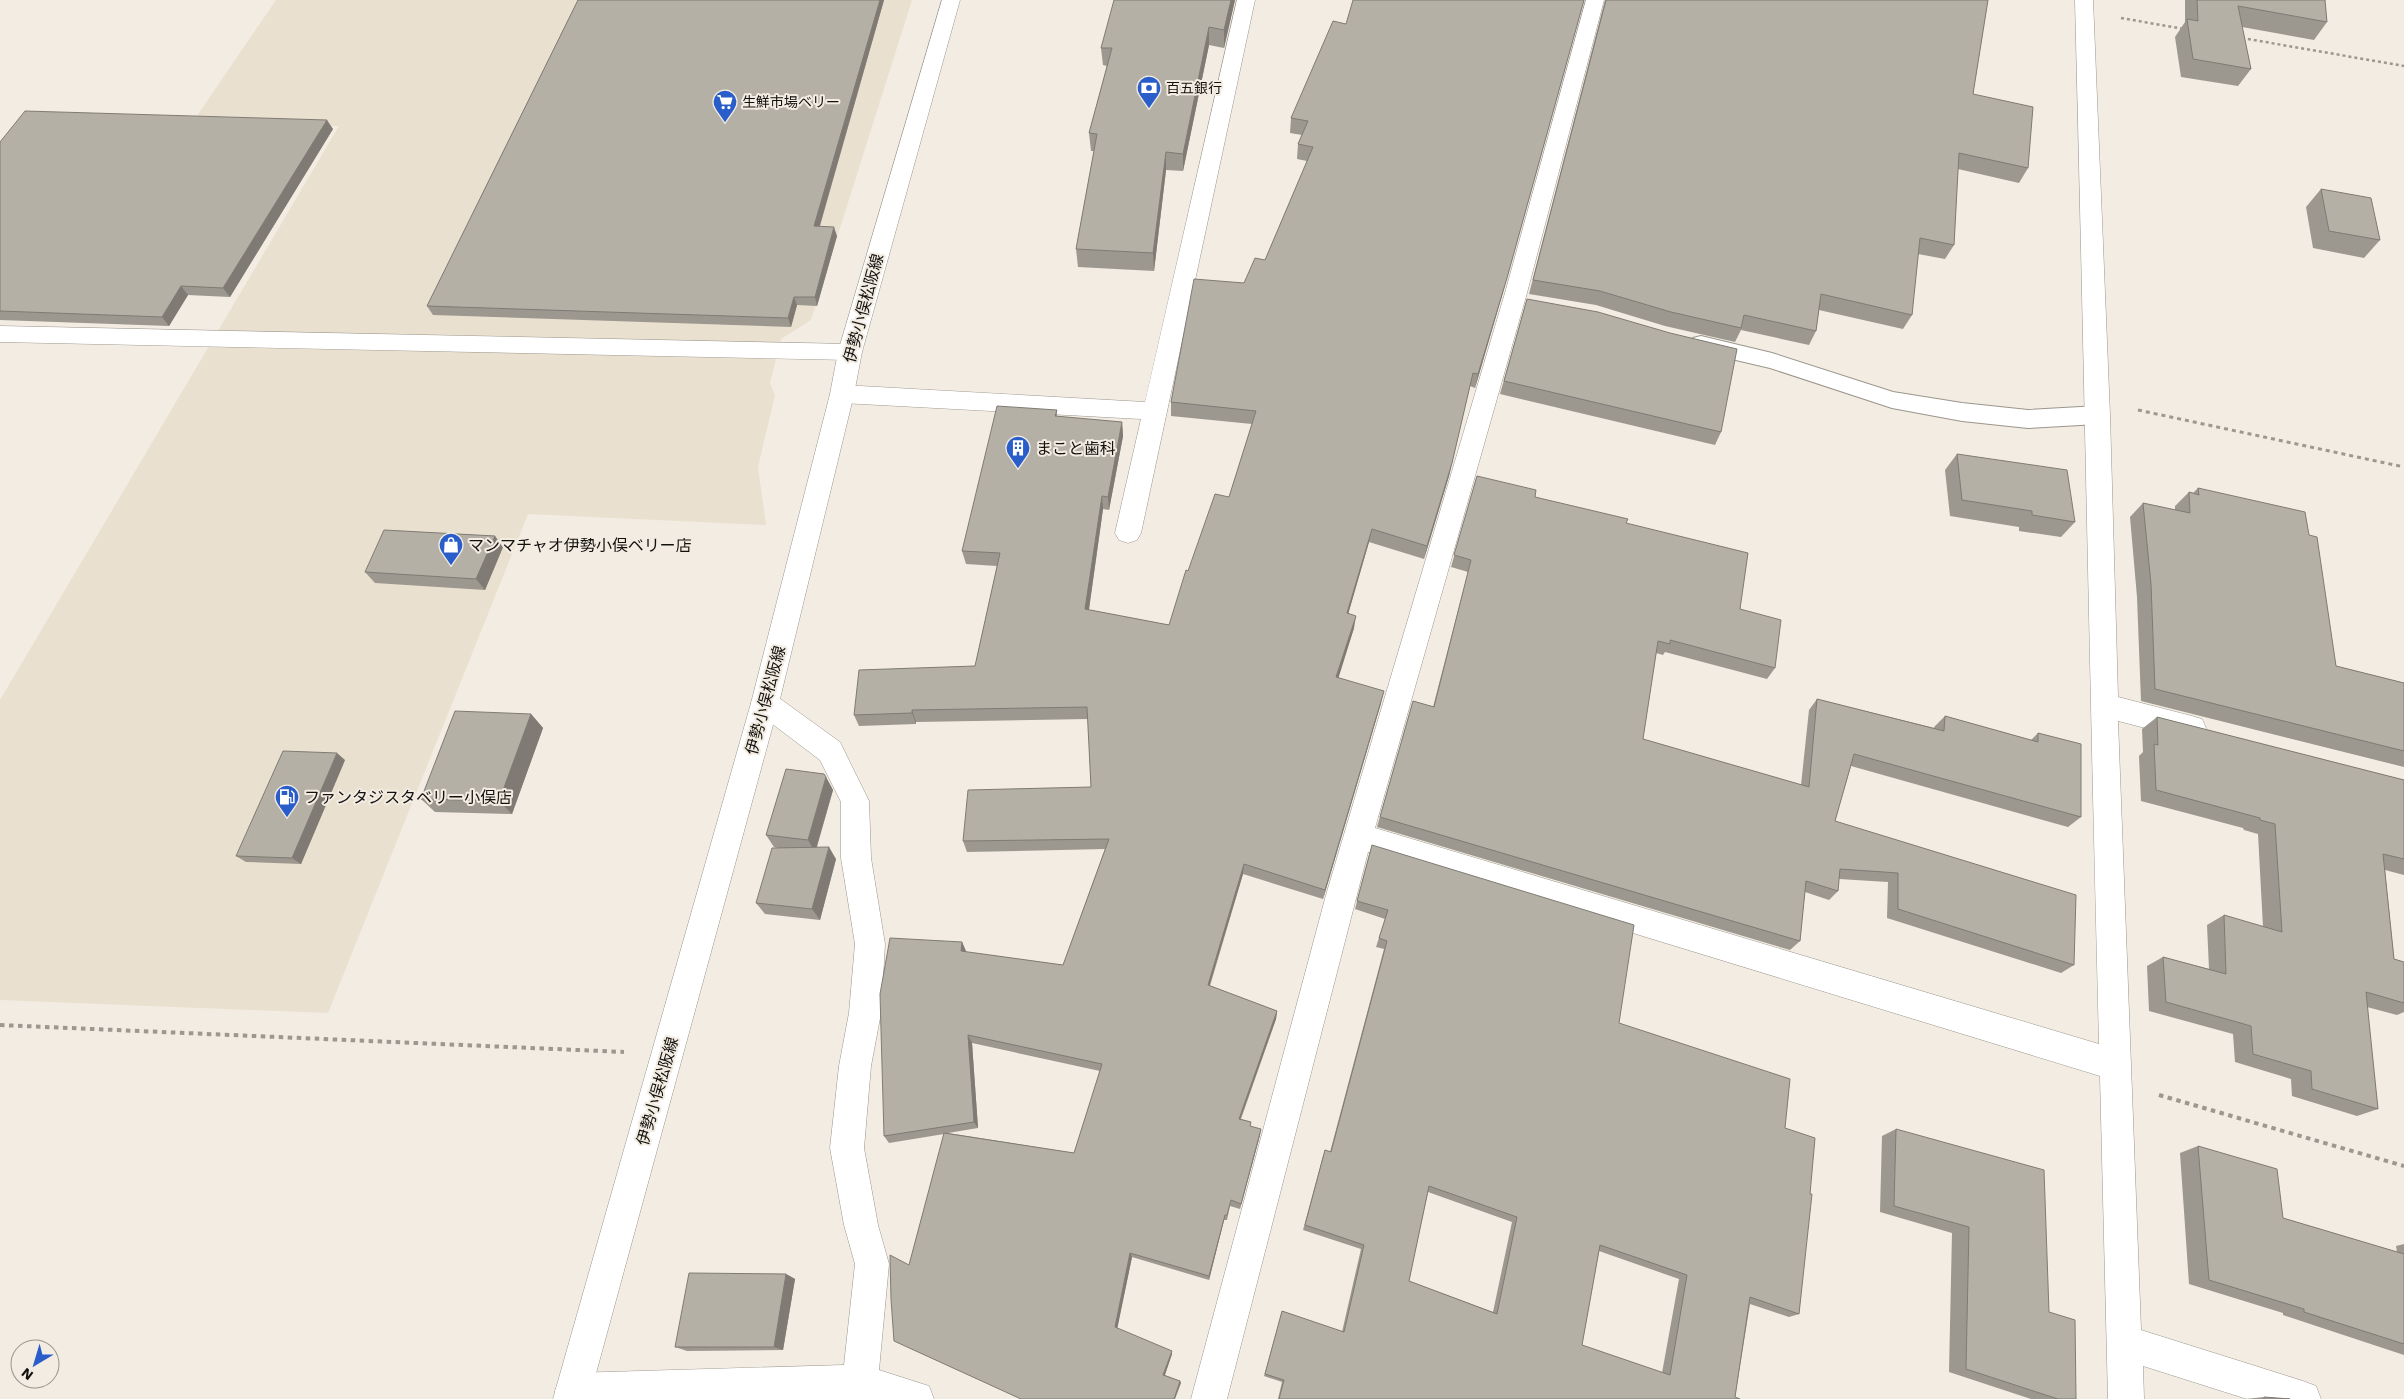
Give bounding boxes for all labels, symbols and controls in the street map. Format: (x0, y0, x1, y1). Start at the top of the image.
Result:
bank icon: 百五銀行 (1136, 75, 1162, 109)
place label: 百五銀行 (1166, 80, 1222, 96)
supermarket icon: 生鮮市場ベリー (712, 89, 738, 123)
place label: 生鮮市場ベリー (742, 94, 840, 110)
street label: 伊勢小俣松阪線 (840, 252, 887, 365)
building icon: まこと歯科 (1005, 435, 1031, 469)
place label: まこと歯科 (1036, 439, 1116, 458)
shop icon: マンマチャオ伊勢小俣ベリー店 (438, 532, 464, 566)
place label: マンマチャオ伊勢小俣ベリー店 (468, 536, 692, 555)
street label: 伊勢小俣松阪線 (742, 644, 789, 757)
fuel station icon: ファンタジスタベリー小俣店 (274, 784, 300, 818)
place label: ファンタジスタベリー小俣店 (304, 788, 512, 807)
street label: 伊勢小俣松阪線 (633, 1035, 682, 1148)
north arrow (10, 1339, 60, 1389)
text: N (18, 1365, 36, 1384)

